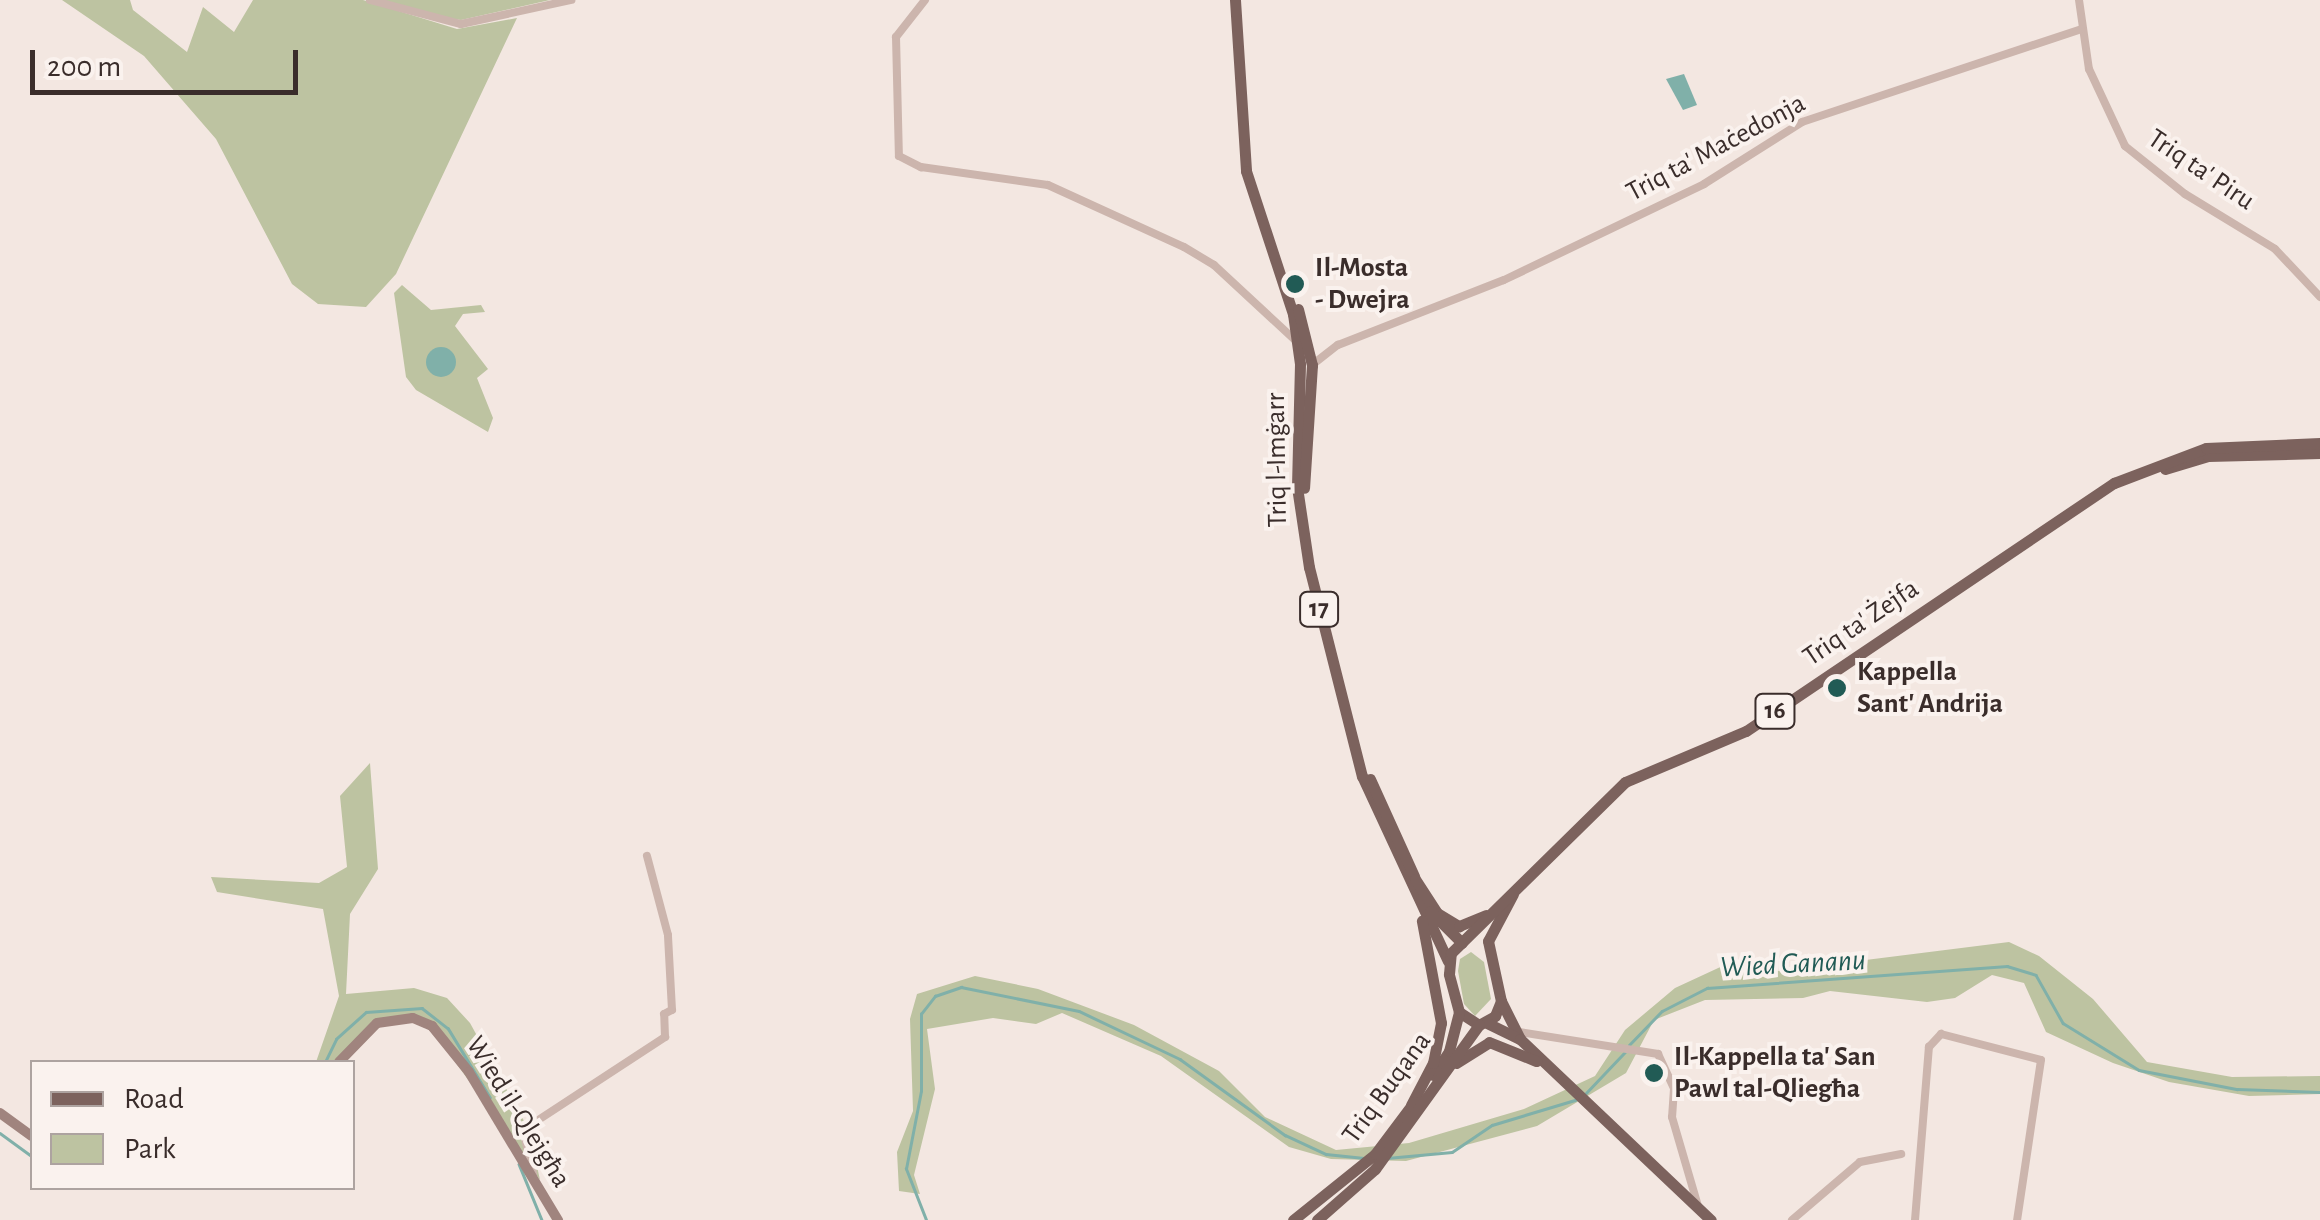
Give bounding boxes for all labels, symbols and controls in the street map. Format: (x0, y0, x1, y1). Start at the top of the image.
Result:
scale bar (35, 30, 302, 92)
text: 200 m (47, 52, 121, 82)
street label: Triq ta' Maċedonja (1621, 87, 1811, 209)
street label: Triq ta' Piru (2141, 122, 2261, 218)
place label: Il-Mosta - Dwejra (1315, 251, 1410, 317)
marker: Il-Mosta - Dwejra (1284, 273, 1306, 295)
street label: Triq l-Imġarr (1259, 392, 1295, 528)
street label: Triq ta' Żejfa (1797, 572, 1925, 674)
road number: 17 (1299, 589, 1339, 629)
place label: Kappella Sant' Andrija (1857, 655, 2003, 721)
marker: Kappella Sant' Andrija (1826, 677, 1848, 699)
road number: 16 (1752, 691, 1798, 731)
water label: Wied Gananu (1719, 942, 1867, 986)
street label: Triq Buqana (1335, 1025, 1439, 1151)
street label: Wied il-Qlejgħa (458, 1030, 578, 1194)
place label: Il-Kappella ta' San Pawl tal-Qliegħa (1674, 1040, 1876, 1106)
legend (30, 1060, 355, 1190)
marker: Il-Kappella ta' San Pawl tal-Qliegħa (1643, 1062, 1665, 1084)
text: Road (124, 1084, 184, 1114)
text: Park (124, 1134, 176, 1164)

